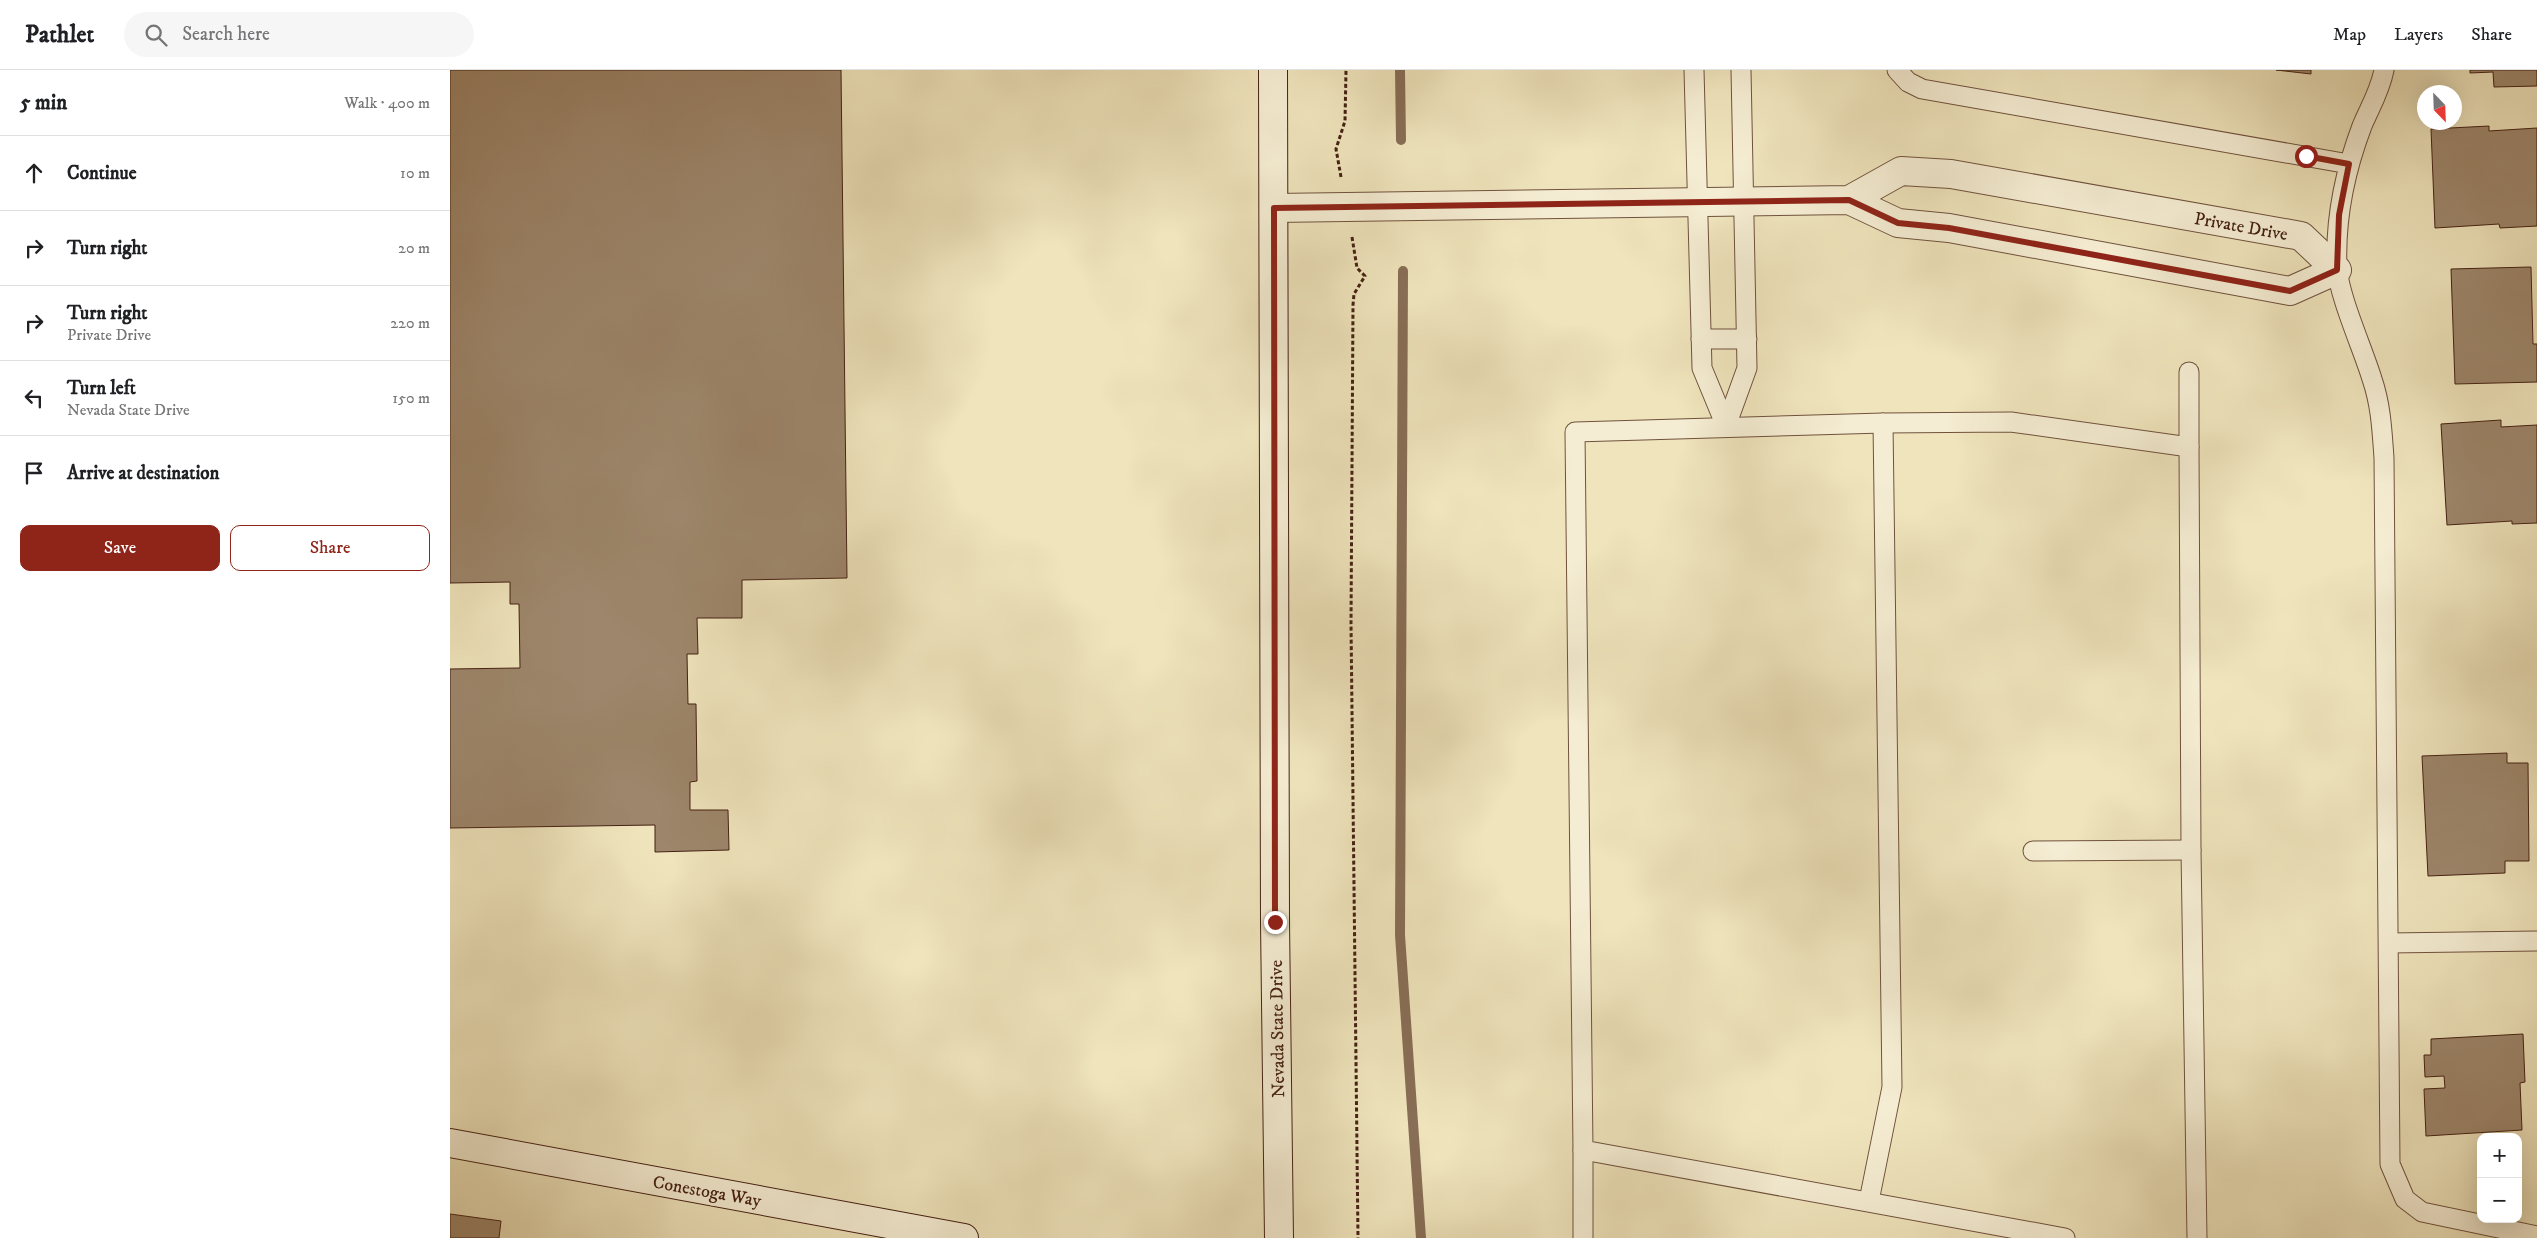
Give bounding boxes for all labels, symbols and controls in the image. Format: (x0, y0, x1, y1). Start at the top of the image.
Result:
search box (124, 12, 474, 57)
text: Pathlet (25, 20, 94, 50)
icon: search (142, 21, 170, 49)
text: Search here (182, 23, 270, 46)
text: Map (2333, 24, 2366, 46)
text: Layers (2394, 24, 2443, 46)
text: Share (2471, 24, 2512, 46)
north arrow (2417, 85, 2462, 130)
text: 5 min (20, 90, 67, 116)
text: Walk · 400 m (344, 93, 430, 113)
route start (2295, 145, 2318, 168)
icon: ahead (20, 159, 48, 187)
text: Continue (67, 162, 137, 185)
text: 10 m (400, 163, 430, 183)
street label: Private Drive (2192, 208, 2289, 246)
icon: right (20, 234, 48, 262)
text: Turn right (67, 237, 147, 260)
text: 20 m (398, 238, 430, 258)
text: Turn right (67, 302, 147, 325)
icon: right (20, 309, 48, 337)
text: 220 m (390, 313, 430, 333)
text: Private Drive (67, 325, 151, 345)
text: Turn left (67, 377, 136, 400)
icon: left (20, 384, 48, 412)
text: 150 m (392, 388, 430, 408)
text: Nevada State Drive (67, 400, 190, 420)
icon: arrive (20, 459, 48, 487)
text: Arrive at destination (67, 462, 219, 485)
button: Save (20, 525, 220, 571)
button: Share (230, 525, 430, 571)
route end (1264, 911, 1287, 934)
street label: Nevada State Drive (1266, 960, 1290, 1098)
map controls (2477, 1133, 2522, 1223)
button: + (2477, 1133, 2522, 1178)
street label: Conestoga Way (651, 1172, 763, 1212)
button: − (2477, 1178, 2522, 1223)

